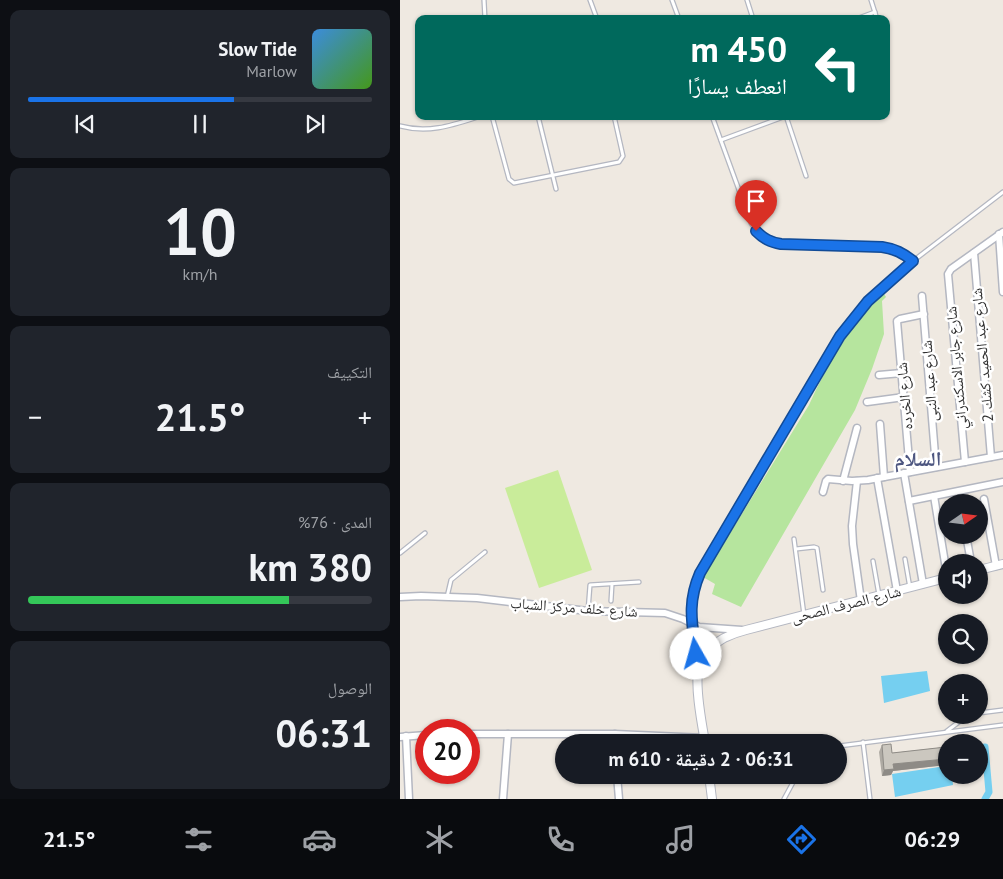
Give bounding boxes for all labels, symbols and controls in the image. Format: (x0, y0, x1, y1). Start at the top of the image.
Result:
text: 450 m (690, 26, 787, 72)
icon: left (805, 35, 870, 100)
text: Slow Tide (218, 37, 297, 61)
text: Marlow (246, 61, 297, 81)
text: انعطف يسارًا (687, 72, 787, 100)
icon: previous (71, 110, 99, 138)
icon: pause (186, 110, 214, 138)
icon: next (301, 110, 329, 138)
pin (735, 180, 777, 231)
icon: arrive (742, 187, 770, 215)
text: 10 (163, 189, 237, 273)
text: km/h (182, 264, 218, 284)
street label: شارع عبد الحميد كشك 2 (967, 287, 998, 423)
street label: شارع جابر الاسكندراني (941, 305, 974, 430)
street label: شارع عبد النبى (917, 340, 942, 422)
street label: شارع الخرده (892, 361, 917, 431)
text: التكييف (327, 362, 372, 382)
text: 21.5° (155, 392, 245, 441)
text: − (28, 398, 42, 435)
text: + (358, 398, 372, 435)
district label: السلام (895, 446, 941, 473)
north arrow (938, 494, 988, 544)
map controls (938, 494, 988, 784)
text: المدى · 76% (298, 512, 372, 532)
text: 380 km (248, 542, 372, 591)
button: sound (938, 554, 988, 604)
street label: شارع الصرف الصحى (789, 581, 903, 628)
street label: شارع خلف مركز الشباب (510, 593, 638, 622)
button: search (938, 614, 988, 664)
position arrow (669, 627, 721, 679)
button: + (938, 674, 988, 724)
text: الوصول (328, 678, 372, 698)
text: 06:31 (276, 708, 372, 757)
speed limit sign: 20 (415, 719, 480, 784)
button: − (938, 734, 988, 784)
text: 06:31 · 2 دقيقة · 610 m (609, 747, 793, 771)
icon: filters (181, 822, 216, 857)
icon: car (302, 822, 337, 857)
icon: climate (422, 822, 457, 857)
icon: phone (543, 822, 578, 857)
icon: music (663, 822, 698, 857)
icon: directions (784, 822, 819, 857)
text: 21.5° (43, 825, 95, 853)
text: 06:29 (904, 825, 960, 853)

